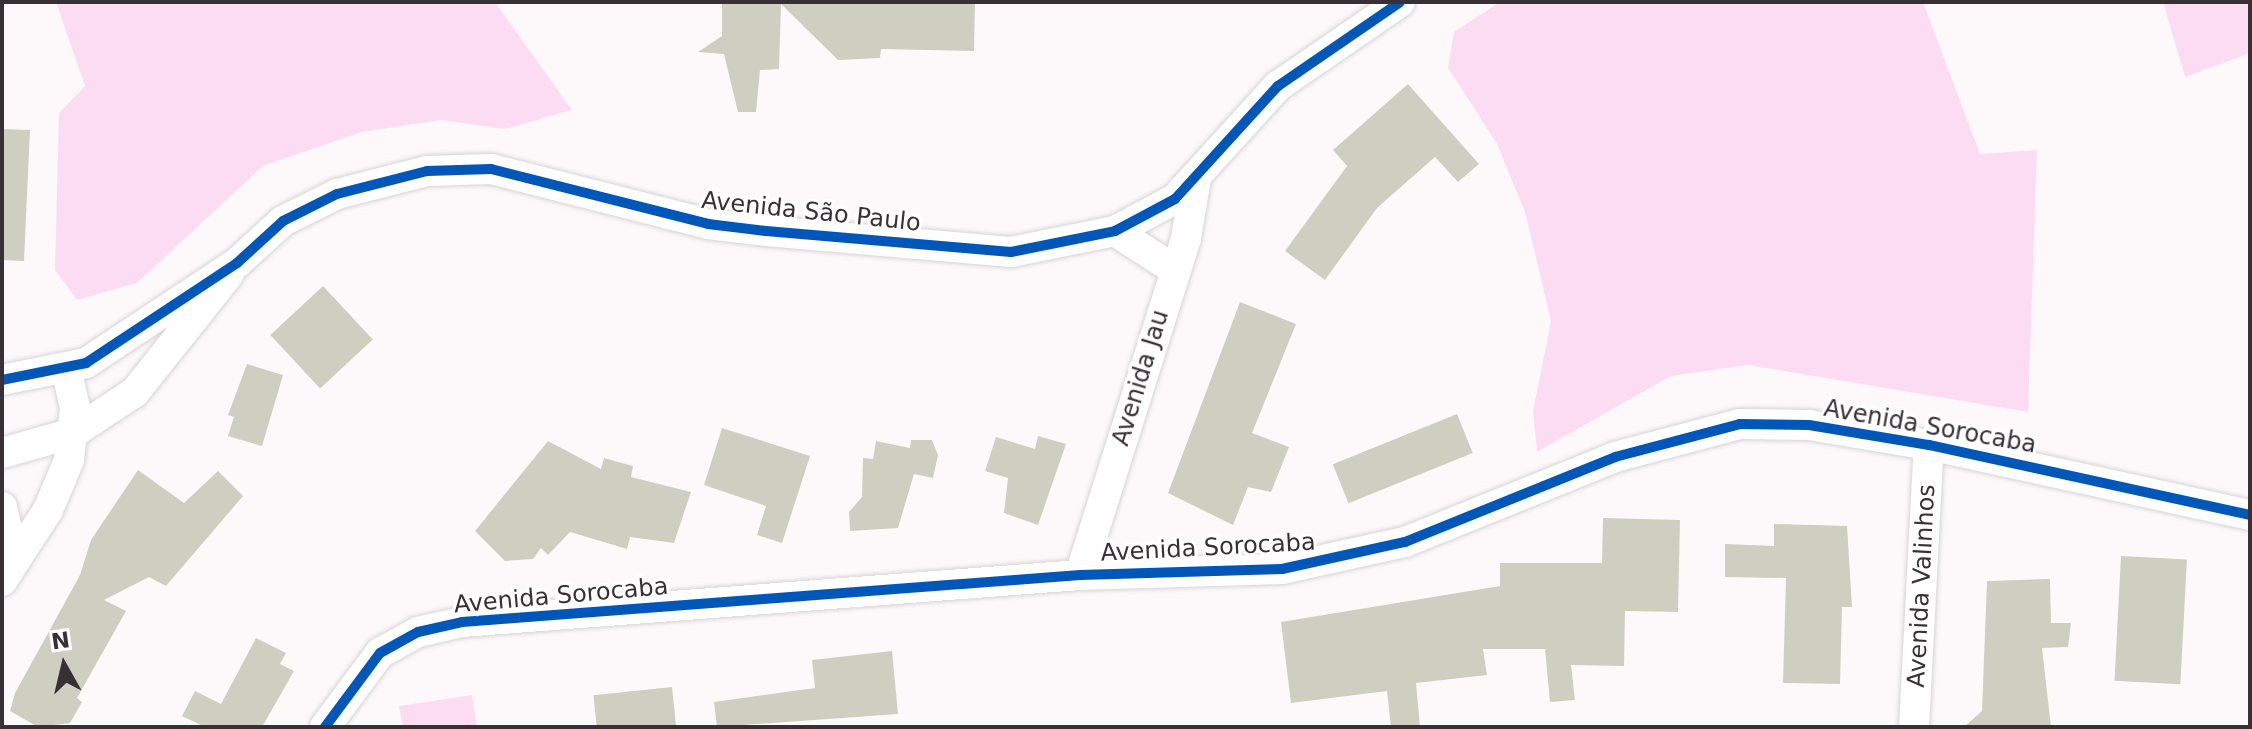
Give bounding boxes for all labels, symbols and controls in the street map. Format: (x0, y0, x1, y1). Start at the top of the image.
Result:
street label: Avenida São Paulo (700, 186, 922, 238)
street label: Avenida Jau (1107, 307, 1175, 449)
street label: Avenida Sorocaba (1822, 394, 2038, 460)
street label: Avenida Valinhos (1902, 484, 1942, 688)
street label: Avenida Sorocaba (1100, 528, 1316, 568)
street label: Avenida Sorocaba (453, 572, 669, 620)
north arrow (24, 625, 104, 705)
text: N (50, 627, 71, 654)

